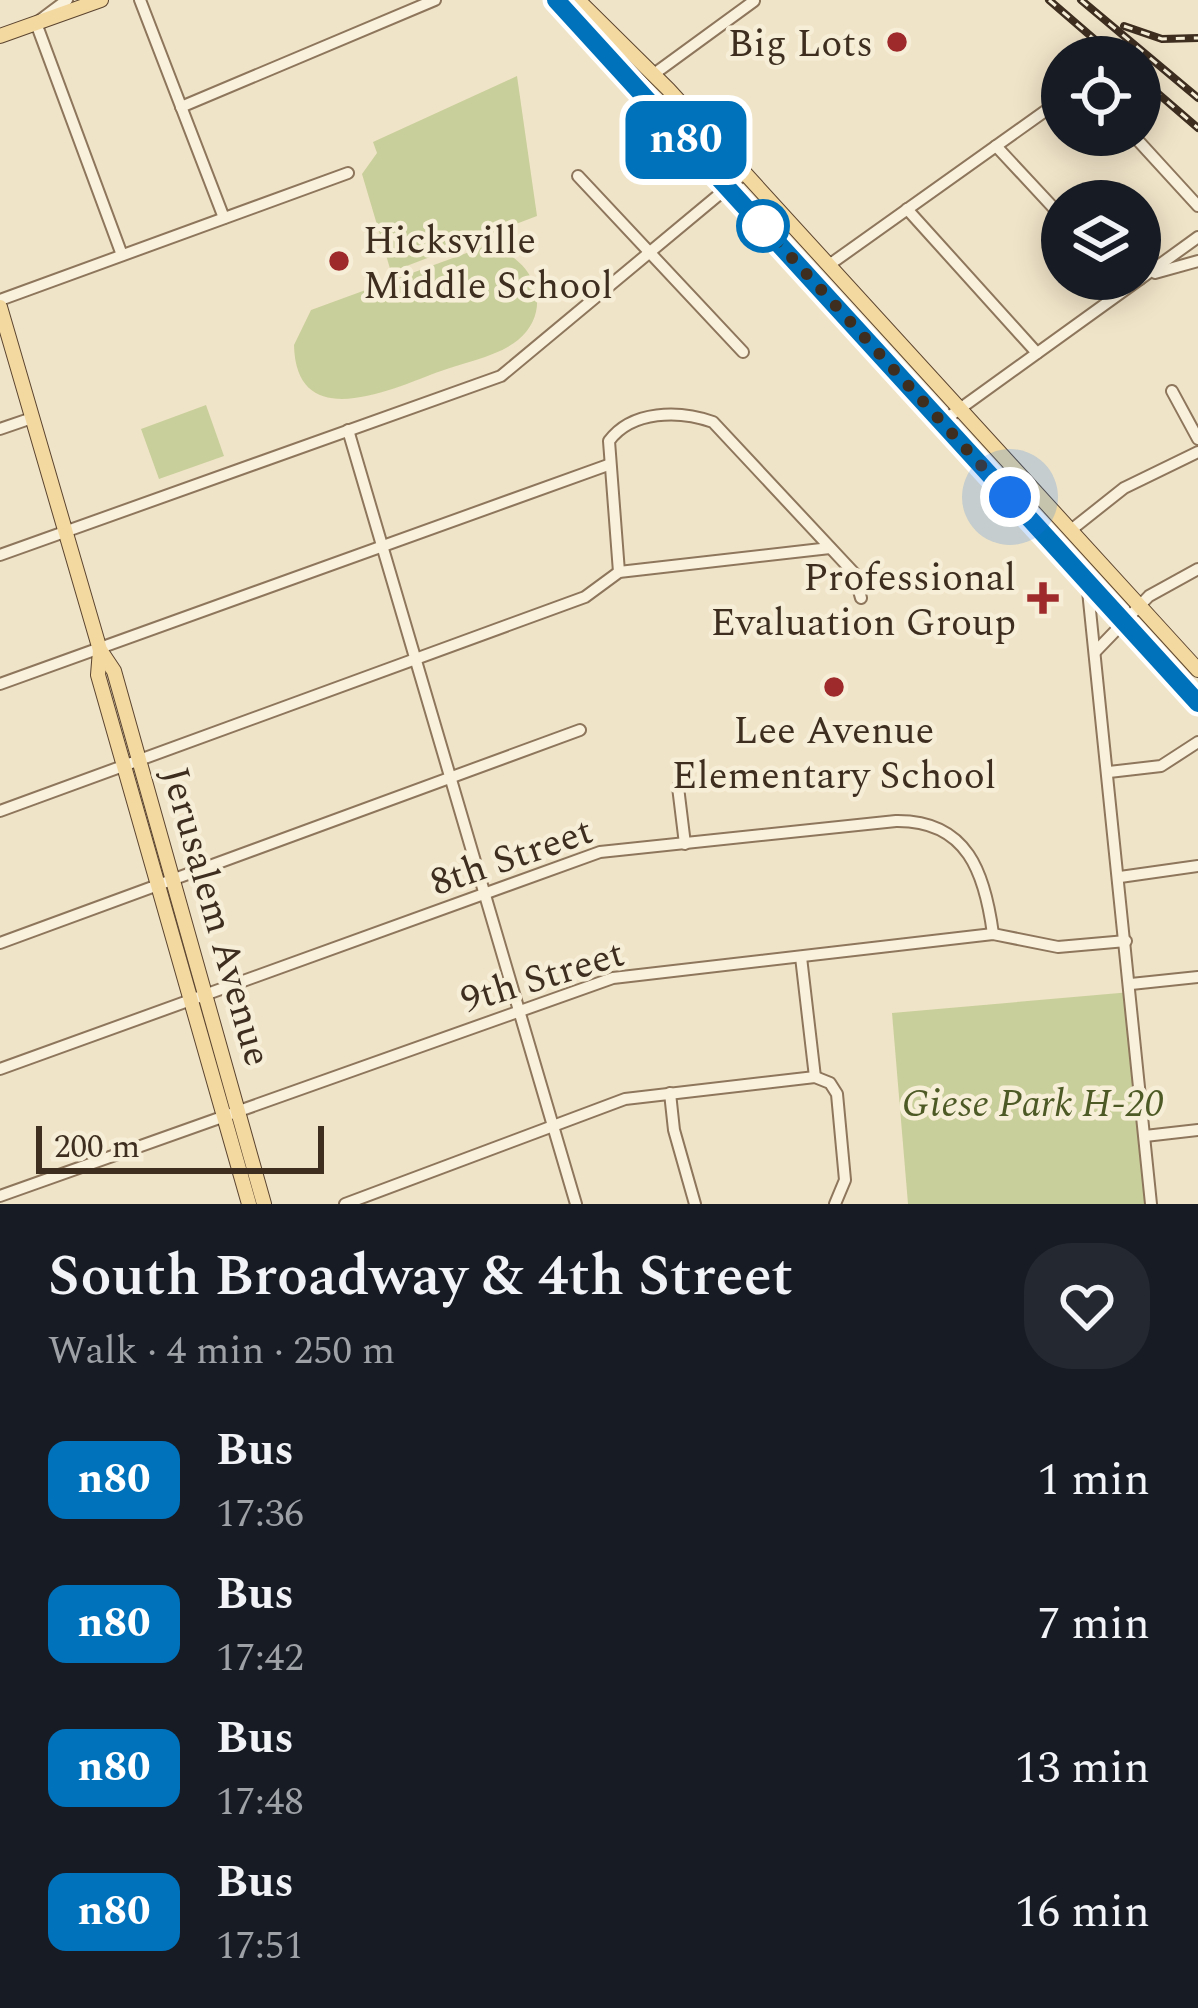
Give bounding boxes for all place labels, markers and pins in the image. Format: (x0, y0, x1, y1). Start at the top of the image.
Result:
place label: Big Lots (728, 15, 873, 74)
marker: Big Lots (884, 29, 910, 55)
unlabelled marker (738, 201, 788, 251)
place label: Hicksville Middle School (363, 212, 613, 316)
marker: Hicksville Middle School (326, 248, 352, 274)
place label: Professional Evaluation Group (711, 549, 1016, 653)
marker: Professional Evaluation Group (1027, 582, 1059, 614)
marker: Lee Avenue Elementary School (821, 674, 847, 700)
place label: Lee Avenue Elementary School (672, 702, 996, 806)

